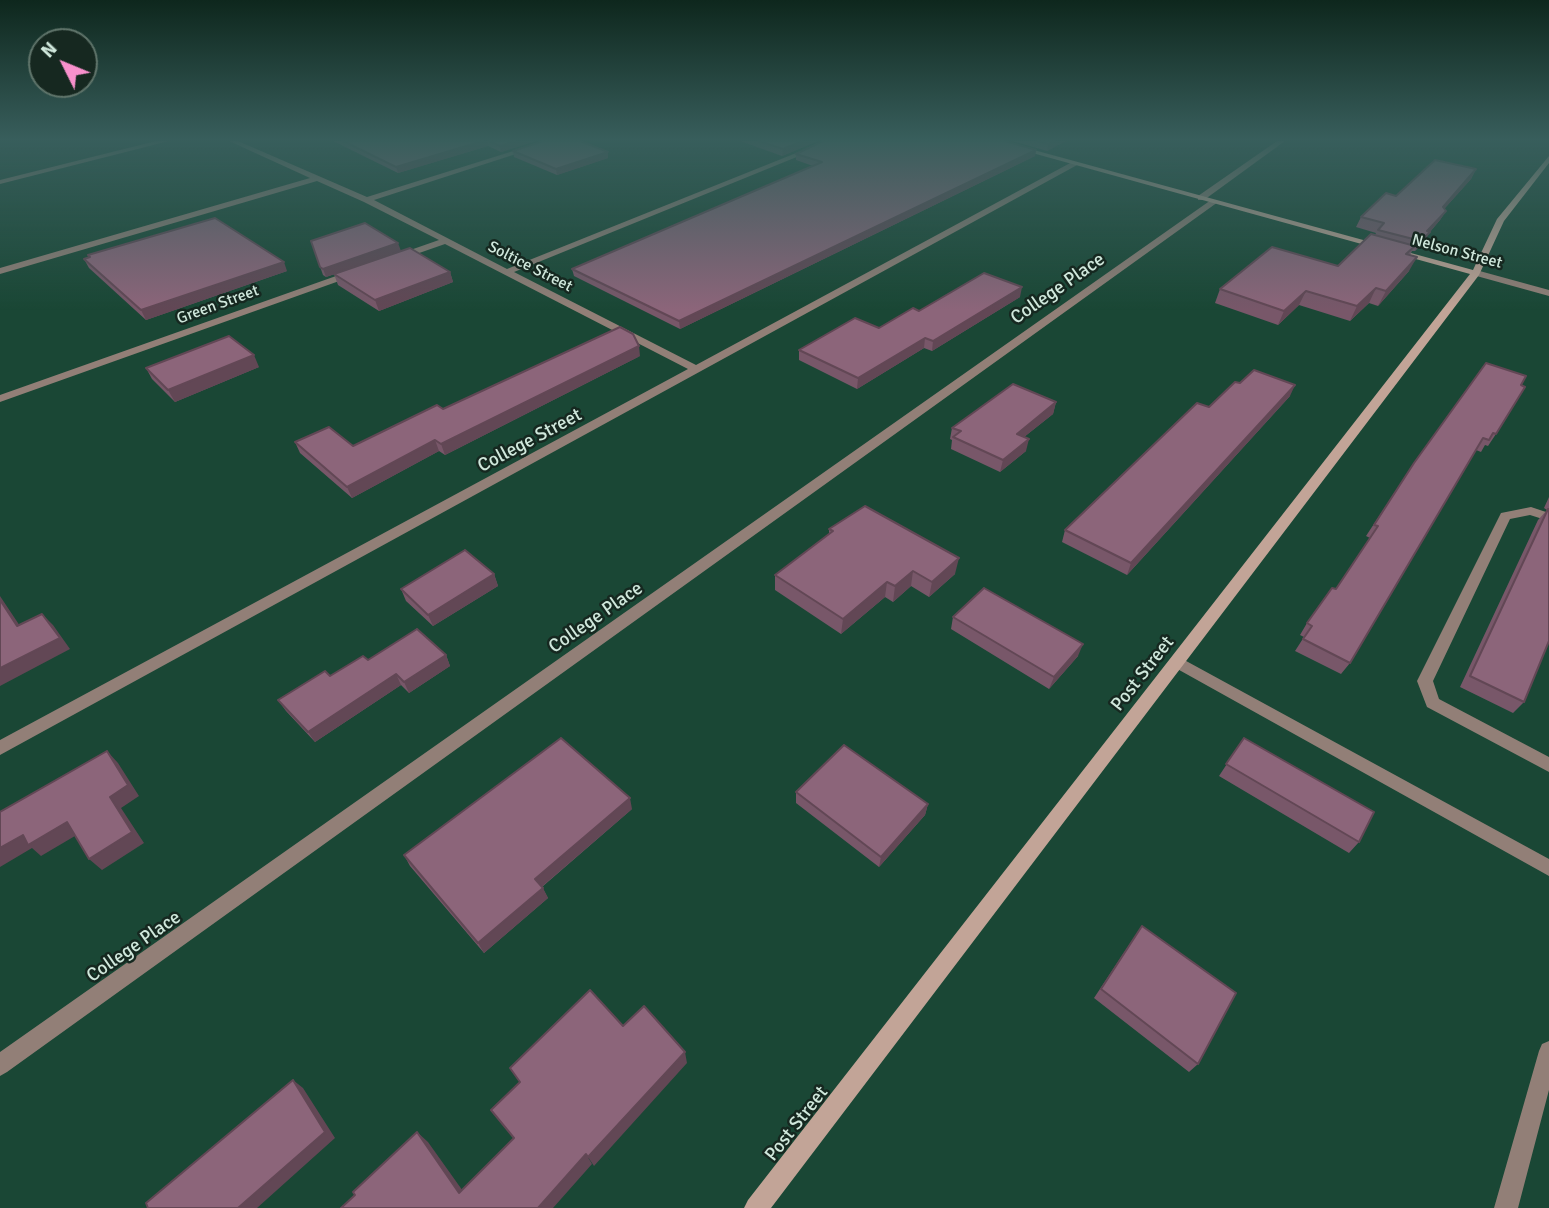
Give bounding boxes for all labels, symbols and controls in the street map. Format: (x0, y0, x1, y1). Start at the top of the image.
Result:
north arrow (28, 28, 98, 98)
text: N (36, 37, 62, 63)
street label: Nelson Street (1410, 231, 1504, 273)
street label: Soltice Street (484, 237, 576, 297)
street label: College Place (1007, 248, 1109, 330)
street label: Green Street (174, 281, 262, 329)
street label: College Street (474, 404, 586, 478)
street label: College Place (545, 577, 647, 659)
street label: Post Street (1107, 632, 1179, 716)
street label: College Place (83, 906, 185, 988)
street label: Post Street (761, 1082, 833, 1166)

